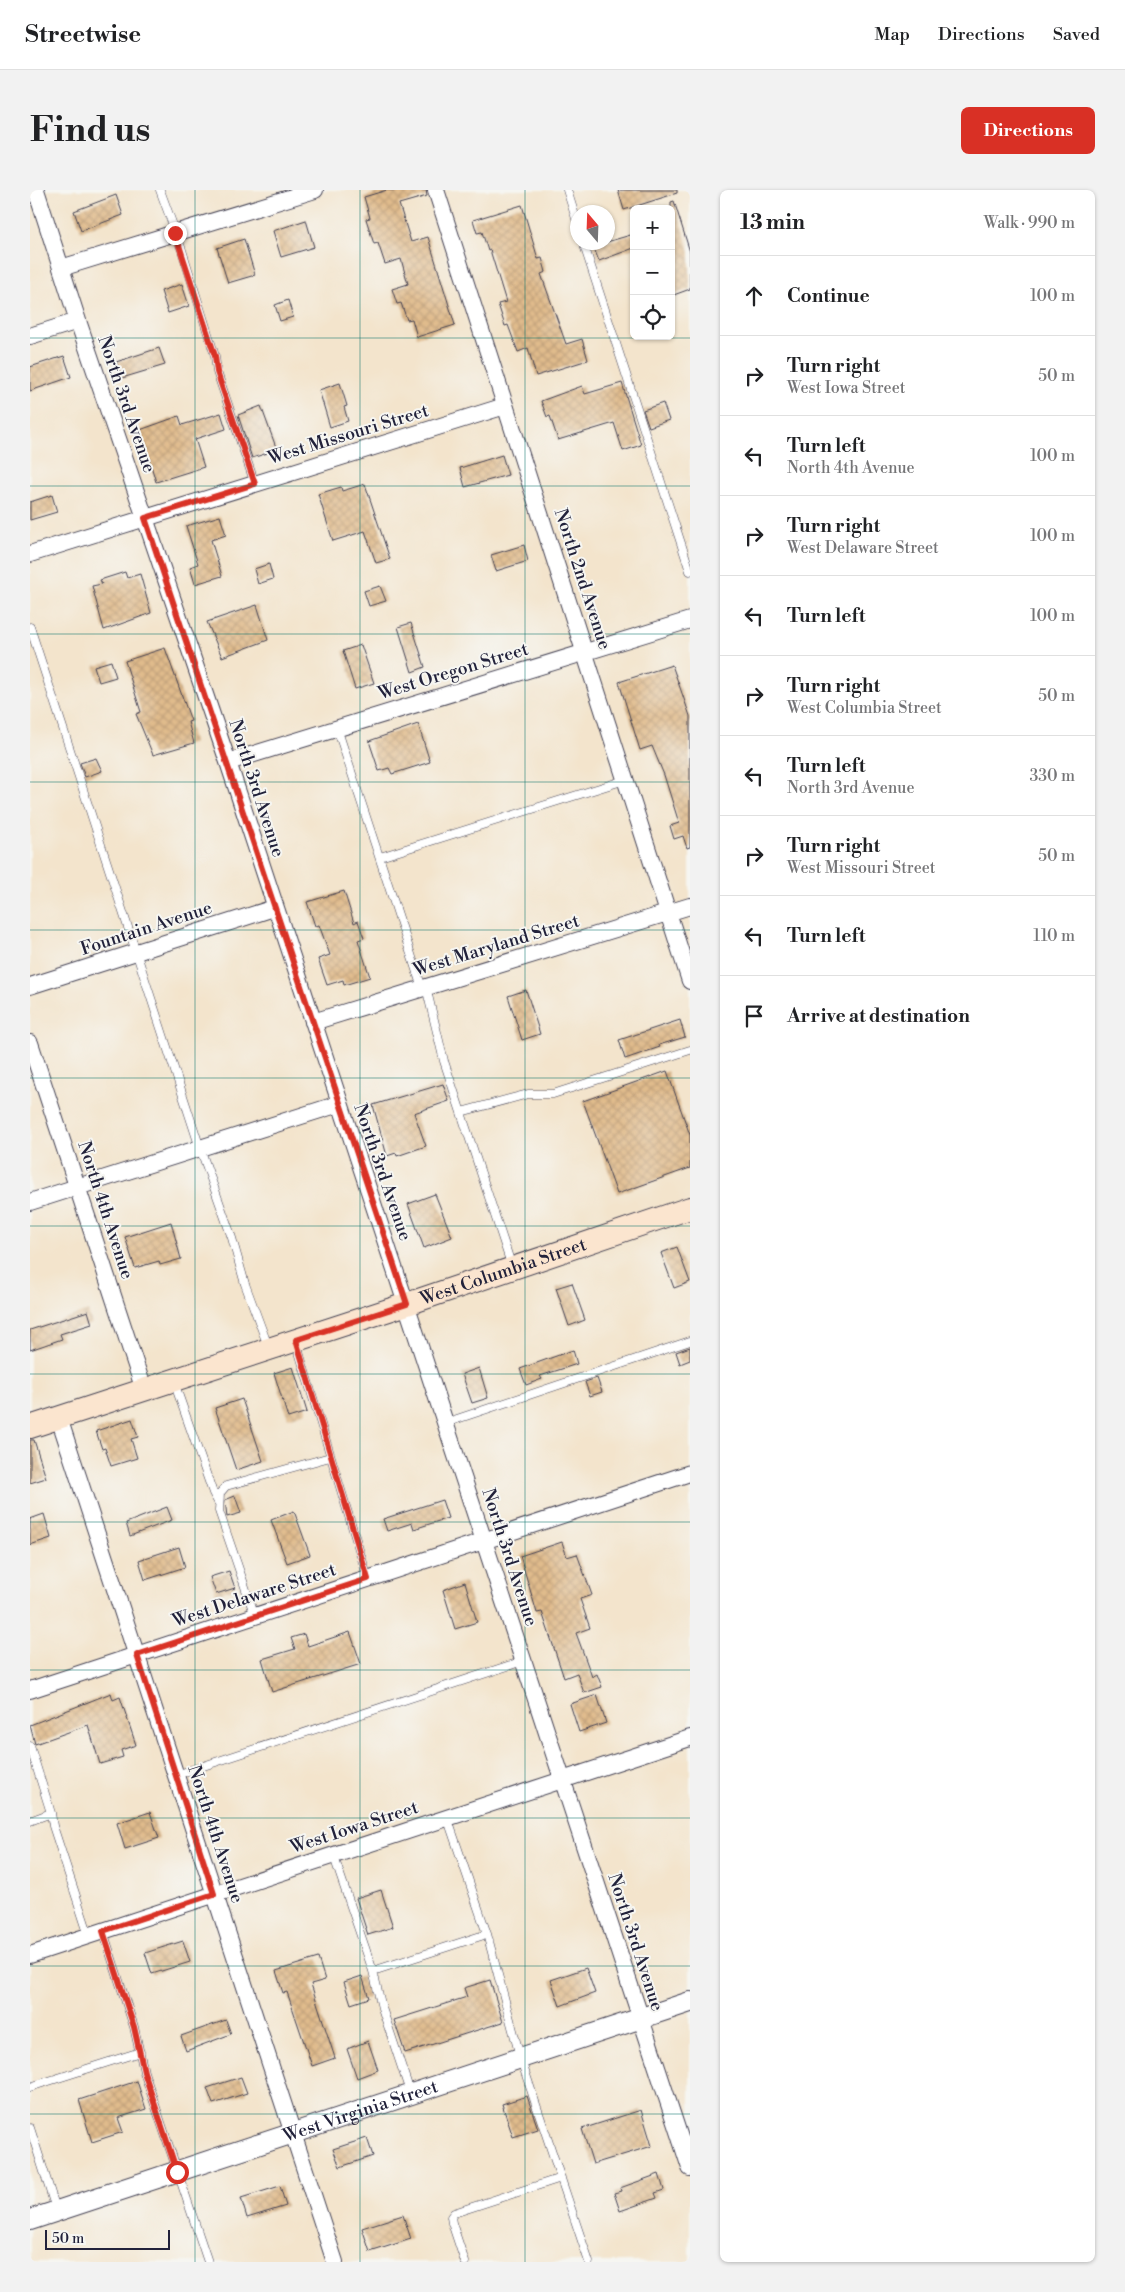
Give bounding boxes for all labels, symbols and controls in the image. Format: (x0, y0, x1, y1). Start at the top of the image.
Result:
text: Streetwise (25, 20, 141, 50)
text: Map (874, 23, 910, 46)
text: Directions (938, 23, 1025, 46)
text: Saved (1053, 23, 1100, 46)
button: Directions (961, 107, 1095, 154)
text: Find us (30, 109, 150, 152)
north arrow (570, 205, 615, 250)
map controls (630, 205, 675, 340)
button: + (630, 205, 675, 250)
text: 13 min (740, 210, 805, 236)
text: Walk · 990 m (984, 213, 1075, 233)
route end (164, 222, 187, 245)
button: − (630, 250, 675, 295)
icon: ahead (740, 282, 768, 310)
text: Continue (787, 284, 870, 308)
text: 100 m (1030, 286, 1075, 306)
button: locate (630, 295, 675, 340)
street label: North 3rd Avenue (92, 333, 161, 476)
text: Turn right (787, 354, 880, 378)
icon: right (740, 362, 768, 390)
text: 50 m (1038, 366, 1075, 386)
text: West Iowa Street (787, 378, 905, 398)
street label: West Missouri Street (264, 399, 432, 470)
text: Turn left (787, 434, 866, 458)
icon: left (740, 442, 768, 470)
text: 100 m (1030, 446, 1075, 466)
text: North 4th Avenue (787, 458, 915, 478)
street label: North 2nd Avenue (549, 506, 616, 653)
text: Turn right (787, 514, 880, 538)
icon: right (740, 522, 768, 550)
text: 100 m (1030, 526, 1075, 546)
text: West Delaware Street (787, 538, 939, 558)
icon: left (740, 602, 768, 630)
text: Turn left (787, 604, 866, 628)
text: 100 m (1030, 606, 1075, 626)
street label: West Oregon Street (374, 638, 532, 706)
text: Turn right (787, 674, 880, 698)
icon: right (740, 682, 768, 710)
text: 50 m (1038, 686, 1075, 706)
text: West Columbia Street (787, 698, 942, 718)
street label: North 3rd Avenue (223, 716, 290, 860)
text: Turn left (787, 754, 866, 778)
icon: left (740, 762, 768, 790)
text: 330 m (1029, 766, 1075, 786)
text: North 3rd Avenue (787, 778, 915, 798)
text: Turn right (787, 834, 880, 858)
icon: right (740, 842, 768, 870)
text: 50 m (1038, 846, 1075, 866)
text: West Missouri Street (787, 858, 935, 878)
street label: Fountain Avenue (77, 896, 215, 961)
street label: West Maryland Street (409, 909, 583, 982)
icon: left (740, 922, 768, 950)
text: Turn left (787, 924, 866, 948)
text: 110 m (1033, 926, 1075, 946)
icon: arrive (740, 1002, 768, 1030)
text: Arrive at destination (787, 1004, 970, 1028)
street label: North 3rd Avenue (348, 1101, 417, 1244)
street label: North 4th Avenue (72, 1138, 139, 1282)
street label: West Columbia Street (416, 1233, 590, 1311)
street label: North 3rd Avenue (476, 1485, 543, 1629)
street label: West Delaware Street (168, 1558, 339, 1633)
street label: North 4th Avenue (182, 1762, 249, 1906)
street label: West Iowa Street (286, 1796, 422, 1859)
street label: North 3rd Avenue (602, 1870, 669, 2014)
street label: West Virginia Street (279, 2075, 442, 2148)
route start (166, 2161, 189, 2184)
scale bar (45, 2227, 170, 2250)
text: 50 m (52, 2230, 84, 2248)

